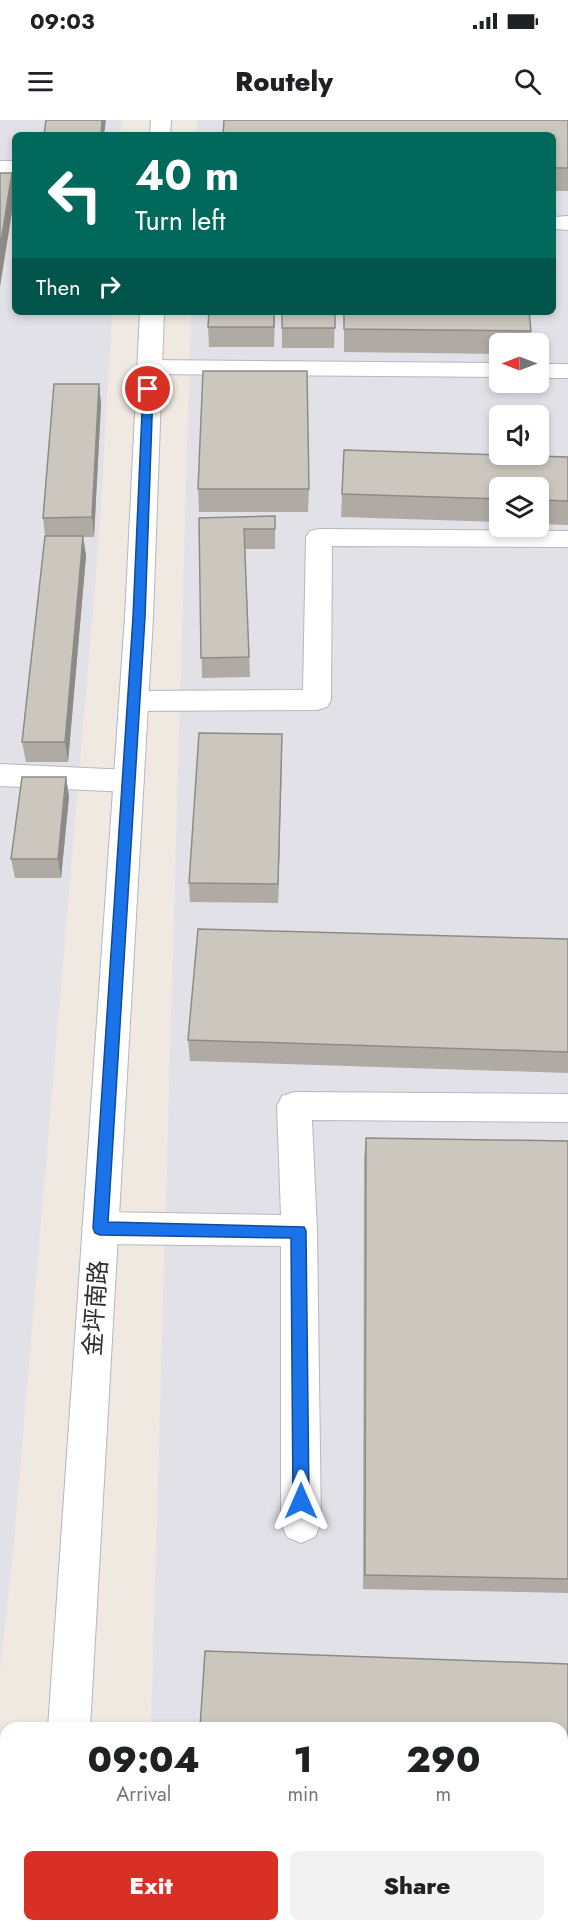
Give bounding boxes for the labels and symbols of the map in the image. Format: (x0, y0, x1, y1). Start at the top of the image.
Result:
north arrow (489, 333, 549, 393)
pin (122, 363, 173, 414)
street label: 金坪南路 (74, 1259, 116, 1357)
position arrow (269, 1469, 333, 1533)

